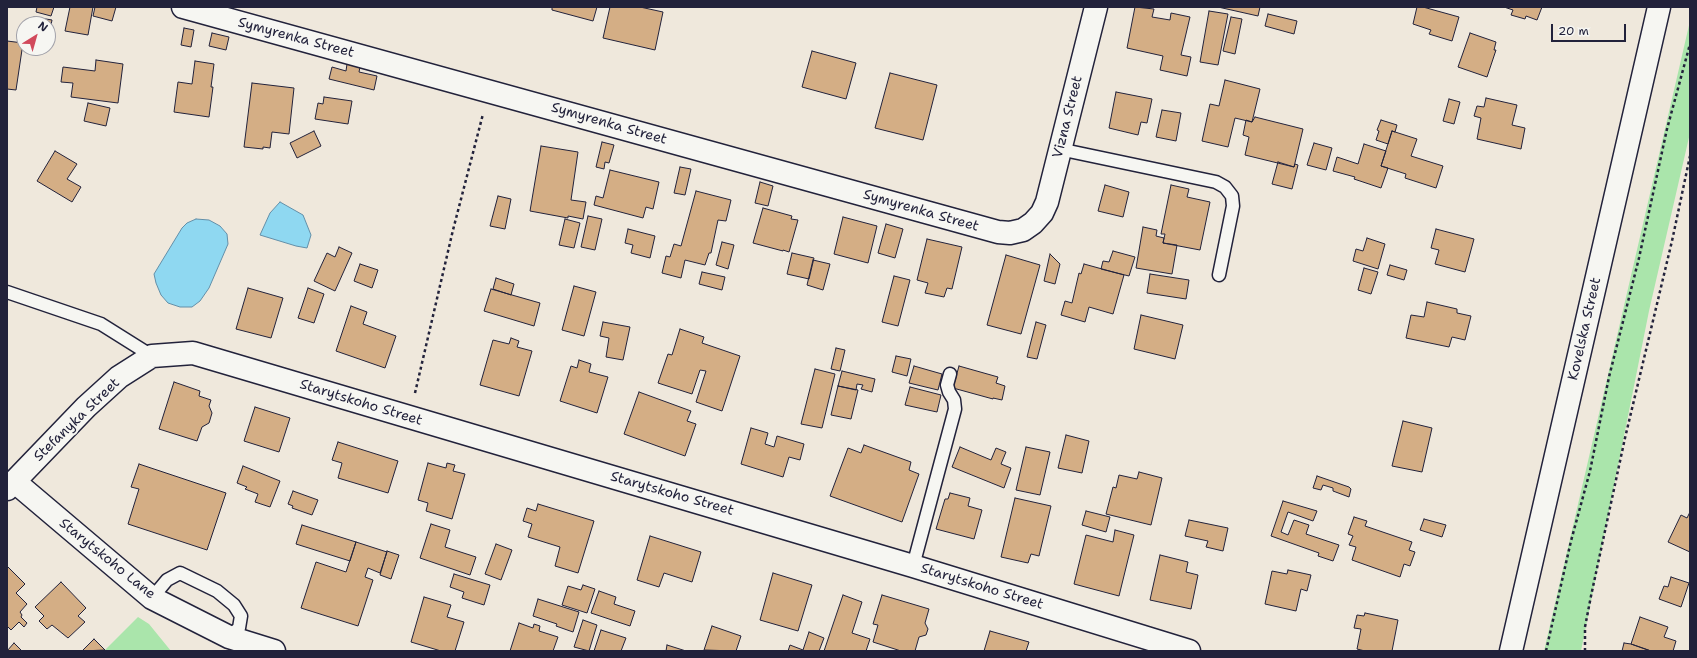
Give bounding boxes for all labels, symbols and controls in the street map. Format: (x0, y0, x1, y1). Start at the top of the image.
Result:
street label: Symyrenka Street (236, 14, 356, 62)
north arrow (16, 16, 56, 56)
scale bar (1553, 16, 1628, 42)
text: N (35, 18, 51, 35)
text: 20 m (1558, 23, 1589, 39)
street label: Vizna Street (1050, 74, 1086, 160)
street label: Symyrenka Street (549, 99, 669, 149)
street label: Symyrenka Street (861, 186, 981, 236)
street label: Kovelska Street (1565, 276, 1605, 382)
street label: Stefanyka Street (31, 375, 123, 465)
street label: Starytskoho Street (298, 376, 424, 430)
street label: Starytskoho Street (608, 468, 736, 520)
street label: Starytskoho Lane (55, 515, 159, 603)
street label: Starytskoho Street (919, 560, 1045, 614)

